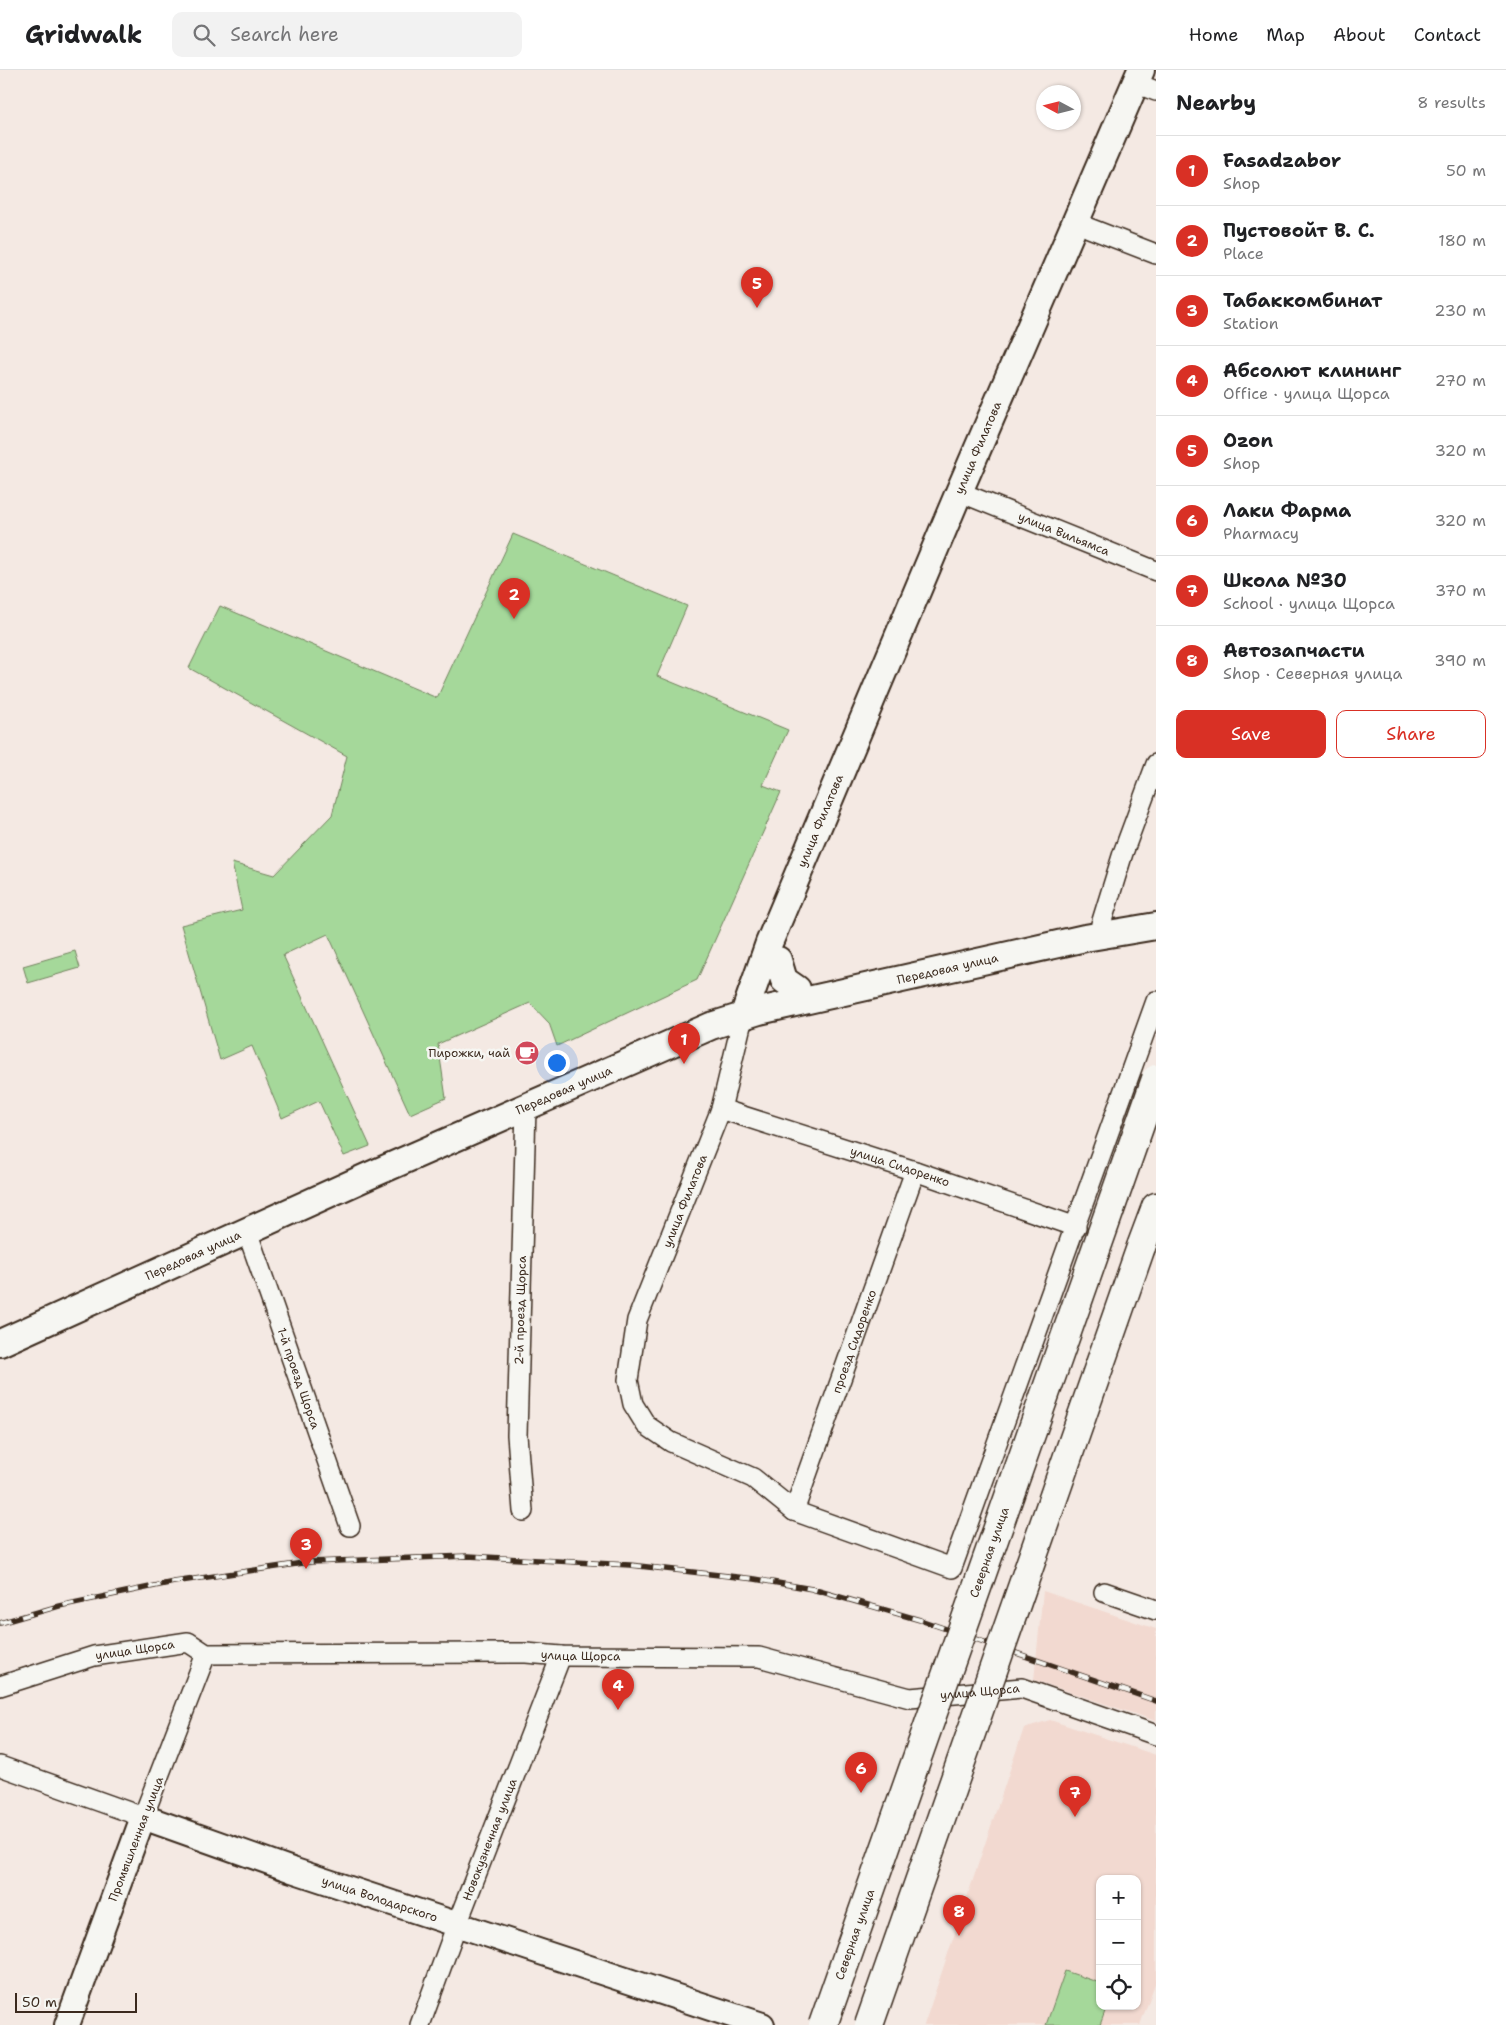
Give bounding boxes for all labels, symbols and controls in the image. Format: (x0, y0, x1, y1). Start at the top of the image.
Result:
search box (172, 12, 522, 57)
text: Gridwalk (25, 19, 142, 51)
icon: search (190, 21, 218, 49)
text: Search here (230, 22, 339, 47)
text: Home (1189, 23, 1238, 47)
text: Map (1266, 23, 1305, 47)
text: About (1333, 23, 1386, 47)
text: Contact (1414, 23, 1481, 47)
north arrow (1036, 85, 1081, 130)
text: Nearby (1176, 89, 1256, 117)
text: 8 results (1417, 92, 1486, 113)
text: Fasadzabor (1223, 148, 1341, 173)
text: 1 (1188, 160, 1196, 181)
text: 50 m (1446, 160, 1486, 181)
text: Shop (1223, 173, 1260, 194)
text: Пустовойт В. С. (1223, 218, 1375, 243)
text: 2 (1186, 230, 1198, 251)
text: 180 m (1438, 230, 1486, 251)
text: Place (1223, 243, 1264, 264)
pin: 5 (741, 267, 773, 308)
text: Табаккомбинат (1223, 288, 1382, 313)
text: 3 (1186, 300, 1198, 321)
text: 230 m (1434, 300, 1486, 321)
text: Station (1223, 313, 1279, 334)
text: Абсолют клининг (1223, 358, 1401, 383)
text: 4 (1186, 370, 1198, 391)
text: 270 m (1435, 370, 1486, 391)
text: Office · улица Щорса (1223, 383, 1390, 404)
street label: улица Филатова (951, 399, 1005, 497)
text: Ozon (1223, 428, 1273, 453)
text: 5 (1187, 440, 1197, 461)
text: 320 m (1435, 440, 1486, 461)
text: Shop (1223, 453, 1260, 474)
text: Лаки Фарма (1223, 498, 1351, 523)
street label: улица Вильямса (1016, 508, 1112, 560)
text: 6 (1186, 510, 1198, 531)
text: 320 m (1435, 510, 1486, 531)
text: Pharmacy (1223, 523, 1299, 544)
text: Школа №30 (1223, 568, 1347, 593)
pin: 2 (498, 578, 530, 619)
text: 7 (1186, 580, 1198, 601)
text: 370 m (1435, 580, 1486, 601)
text: School · улица Щорса (1223, 593, 1395, 614)
text: Автозапчасти (1223, 638, 1365, 663)
text: 8 (1186, 650, 1198, 671)
text: 390 m (1434, 650, 1486, 671)
text: Shop · Северная улица (1223, 663, 1402, 684)
button: Save (1176, 710, 1326, 758)
button: Share (1336, 710, 1486, 758)
street label: улица Филатова (794, 771, 847, 870)
street label: Передовая улица (895, 950, 1000, 988)
pin: 1 (668, 1023, 700, 1064)
cafe icon: Пирожки, чай (514, 1040, 540, 1066)
place label: Пирожки, чай (429, 1045, 510, 1061)
your location (544, 1050, 570, 1076)
street label: Передовая улица (514, 1062, 615, 1118)
street label: улица Сидоренко (848, 1143, 952, 1190)
street label: улица Филатова (659, 1152, 711, 1250)
street label: Передовая улица (143, 1227, 244, 1284)
street label: 2-й проезд Щорса (511, 1255, 530, 1365)
street label: проезд Сидоренко (829, 1287, 880, 1395)
street label: 1-й проезд Щорса (273, 1326, 324, 1432)
street label: Северная улица (966, 1504, 1013, 1600)
pin: 3 (290, 1528, 322, 1569)
street label: улица Щорса (94, 1636, 176, 1664)
street label: улица Щорса (540, 1646, 621, 1664)
pin: 4 (602, 1669, 634, 1710)
street label: улица Щорса (939, 1680, 1021, 1703)
pin: 6 (845, 1752, 877, 1793)
street label: Промышленная улица (105, 1774, 167, 1904)
street label: Новокузнечная улица (459, 1776, 521, 1903)
pin: 7 (1059, 1776, 1091, 1817)
street label: улица Володарского (320, 1872, 440, 1925)
map controls (1096, 1875, 1141, 2010)
button: + (1096, 1875, 1141, 1920)
street label: Северная улица (832, 1886, 878, 1982)
pin: 8 (943, 1895, 975, 1936)
button: − (1096, 1920, 1141, 1965)
button: locate (1096, 1965, 1141, 2010)
scale bar (15, 1990, 138, 2013)
text: 50 m (22, 1993, 57, 2011)

